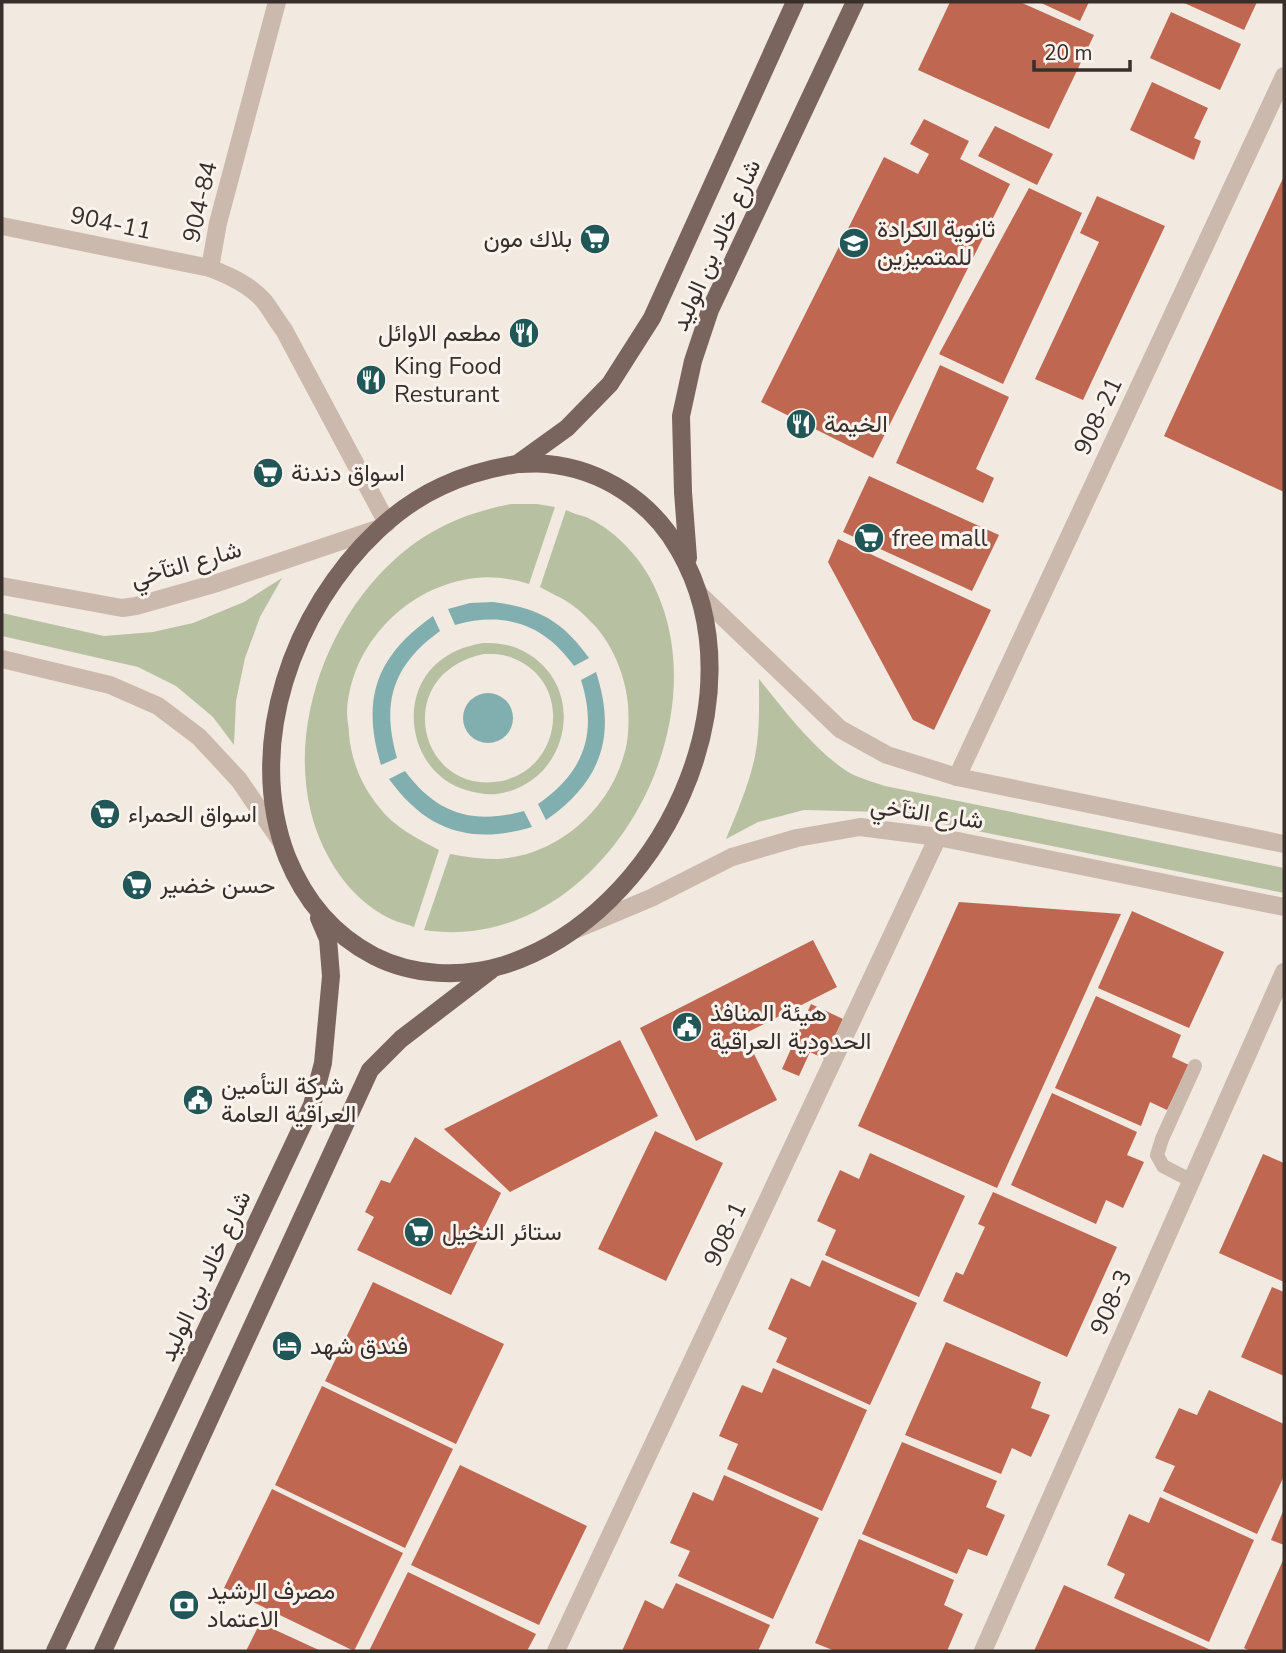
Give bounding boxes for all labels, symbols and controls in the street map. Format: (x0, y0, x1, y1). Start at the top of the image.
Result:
scale bar (1034, 28, 1130, 72)
text: 20 m (1044, 39, 1093, 67)
street label: شارع خالد بن الوليد (664, 154, 768, 336)
street label: 904-84 (175, 158, 225, 246)
street label: 904-11 (67, 199, 155, 247)
place label: ثانوية الكرادة للمتميزين (877, 213, 995, 273)
supermarket icon: بلاك مون (578, 222, 612, 256)
place label: بلاك مون (483, 223, 572, 255)
school or university icon: ثانوية الكرادة للمتميزين (837, 226, 871, 260)
restaurant icon: مطعم الاوائل (507, 316, 541, 350)
place label: مطعم الاوائل (378, 317, 501, 349)
place label: King Food Resturant (394, 350, 502, 410)
restaurant icon: King Food Resturant (354, 363, 388, 397)
street label: 908-21 (1066, 372, 1130, 460)
restaurant icon: الخيمة (784, 407, 818, 441)
place label: الخيمة (824, 408, 888, 440)
supermarket icon: اسواق دندنة (251, 456, 285, 490)
place label: اسواق دندنة (291, 457, 405, 489)
supermarket icon: free mall (852, 521, 886, 555)
place label: free mall (892, 522, 988, 554)
street label: شارع التآخي (127, 533, 246, 598)
street label: شارع التآخي (868, 789, 986, 840)
supermarket icon: اسواق الحمراء (88, 797, 122, 831)
place label: اسواق الحمراء (128, 798, 257, 830)
supermarket icon: حسن خضير (120, 868, 154, 902)
place label: حسن خضير (159, 869, 275, 901)
place label: هيئة المنافذ الحدودية العراقية (710, 997, 871, 1057)
public building icon: هيئة المنافذ الحدودية العراقية (670, 1010, 704, 1044)
place label: شركة التأمين العراقية العامة (221, 1070, 356, 1130)
public building icon: شركة التأمين العراقية العامة (181, 1083, 215, 1117)
street label: شارع خالد بن الوليد (151, 1186, 259, 1366)
street label: 908-1 (696, 1197, 754, 1271)
supermarket icon: ستائر النخيل (402, 1215, 436, 1249)
place label: ستائر النخيل (442, 1216, 562, 1248)
street label: 908-3 (1083, 1265, 1139, 1339)
hotel icon: فندق شهد (270, 1329, 304, 1363)
place label: فندق شهد (310, 1330, 408, 1362)
place label: مصرف الرشيد الاعتماد (207, 1575, 335, 1635)
bank icon: مصرف الرشيد الاعتماد (167, 1588, 201, 1622)

